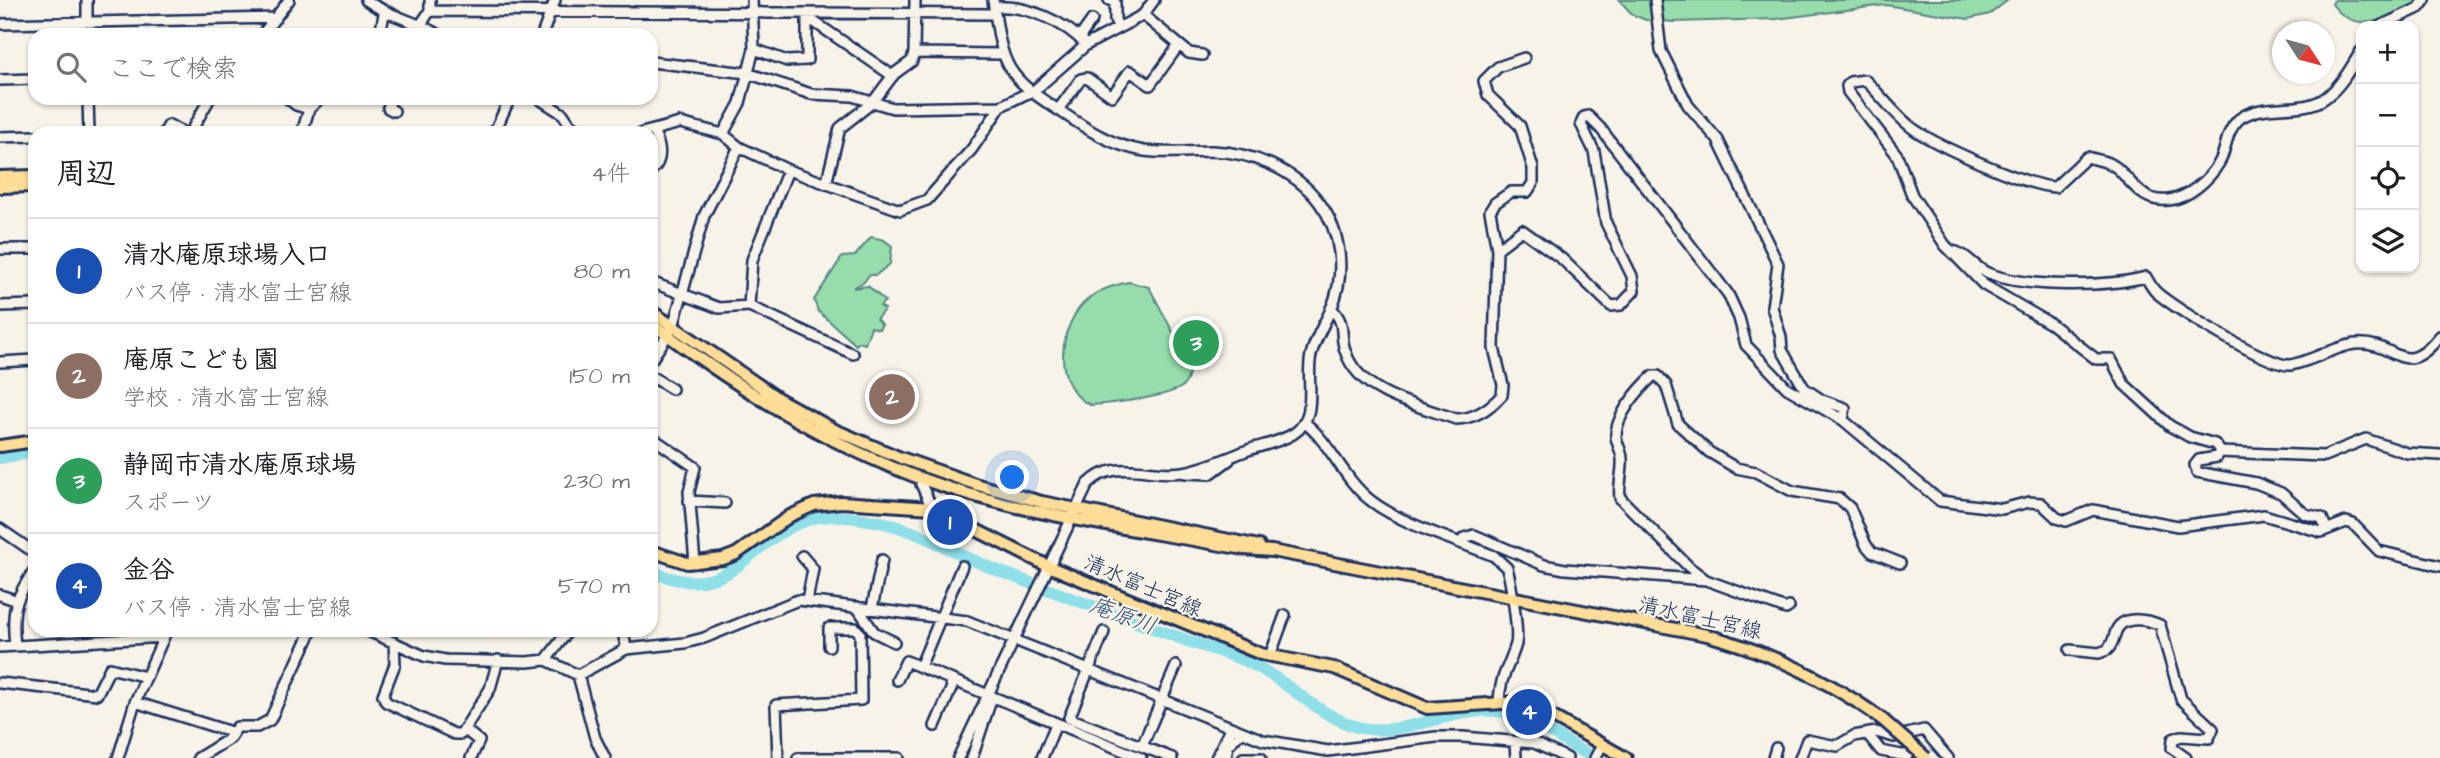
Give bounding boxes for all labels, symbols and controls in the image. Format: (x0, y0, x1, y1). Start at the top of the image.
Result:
north arrow (2272, 21, 2335, 84)
map controls (2356, 21, 2419, 273)
button: + (2356, 21, 2419, 84)
search box (28, 28, 658, 105)
icon: search (52, 48, 90, 86)
text: ここで検索 (108, 51, 238, 87)
button: − (2356, 84, 2419, 147)
button: locate (2356, 147, 2419, 210)
text: 周辺 (56, 153, 116, 195)
text: 4件 (591, 158, 630, 190)
button: layers (2356, 210, 2419, 273)
text: 清水庵原球場入口 (123, 237, 331, 273)
text: 1 (78, 255, 80, 287)
text: 80 m (573, 255, 630, 287)
text: バス停 · 清水富士宮線 (123, 277, 352, 309)
pin: 3 (1173, 317, 1219, 369)
text: 庵原こども園 (123, 342, 279, 378)
text: 2 (72, 360, 86, 392)
text: 150 m (569, 360, 630, 392)
pin: 2 (869, 371, 915, 423)
text: 学校 · 清水富士宮線 (123, 382, 329, 414)
text: 静岡市清水庵原球場 (123, 447, 357, 483)
your location (995, 460, 1029, 494)
text: 3 (73, 465, 85, 497)
text: 230 m (564, 465, 630, 497)
text: スポーツ (123, 487, 215, 519)
pin: 1 (927, 496, 973, 548)
street label: 清水富士宮線 (1079, 548, 1207, 624)
text: 金谷 (123, 552, 175, 588)
text: 4 (71, 570, 87, 602)
text: 570 m (558, 570, 630, 602)
water label: 庵原川 (1085, 589, 1161, 643)
street label: 清水富士宮線 (1635, 590, 1765, 646)
text: バス停 · 清水富士宮線 (123, 592, 352, 624)
pin: 4 (1506, 686, 1552, 738)

